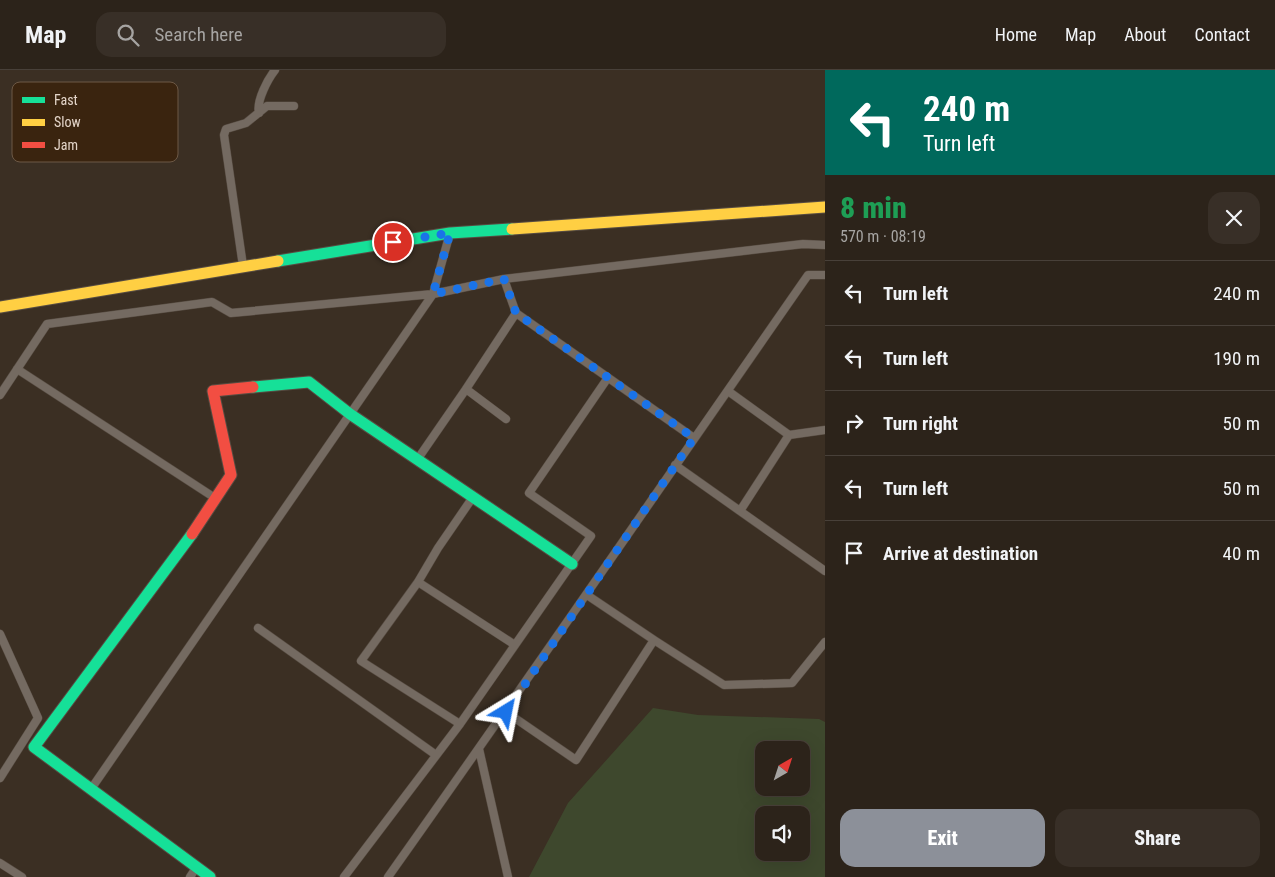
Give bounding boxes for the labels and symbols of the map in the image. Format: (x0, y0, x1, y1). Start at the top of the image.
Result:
legend (12, 82, 178, 162)
text: Fast (54, 92, 78, 108)
text: Slow (54, 114, 81, 130)
text: Jam (54, 137, 78, 153)
pin (372, 221, 414, 263)
position arrow (479, 685, 531, 737)
north arrow (755, 741, 810, 796)

